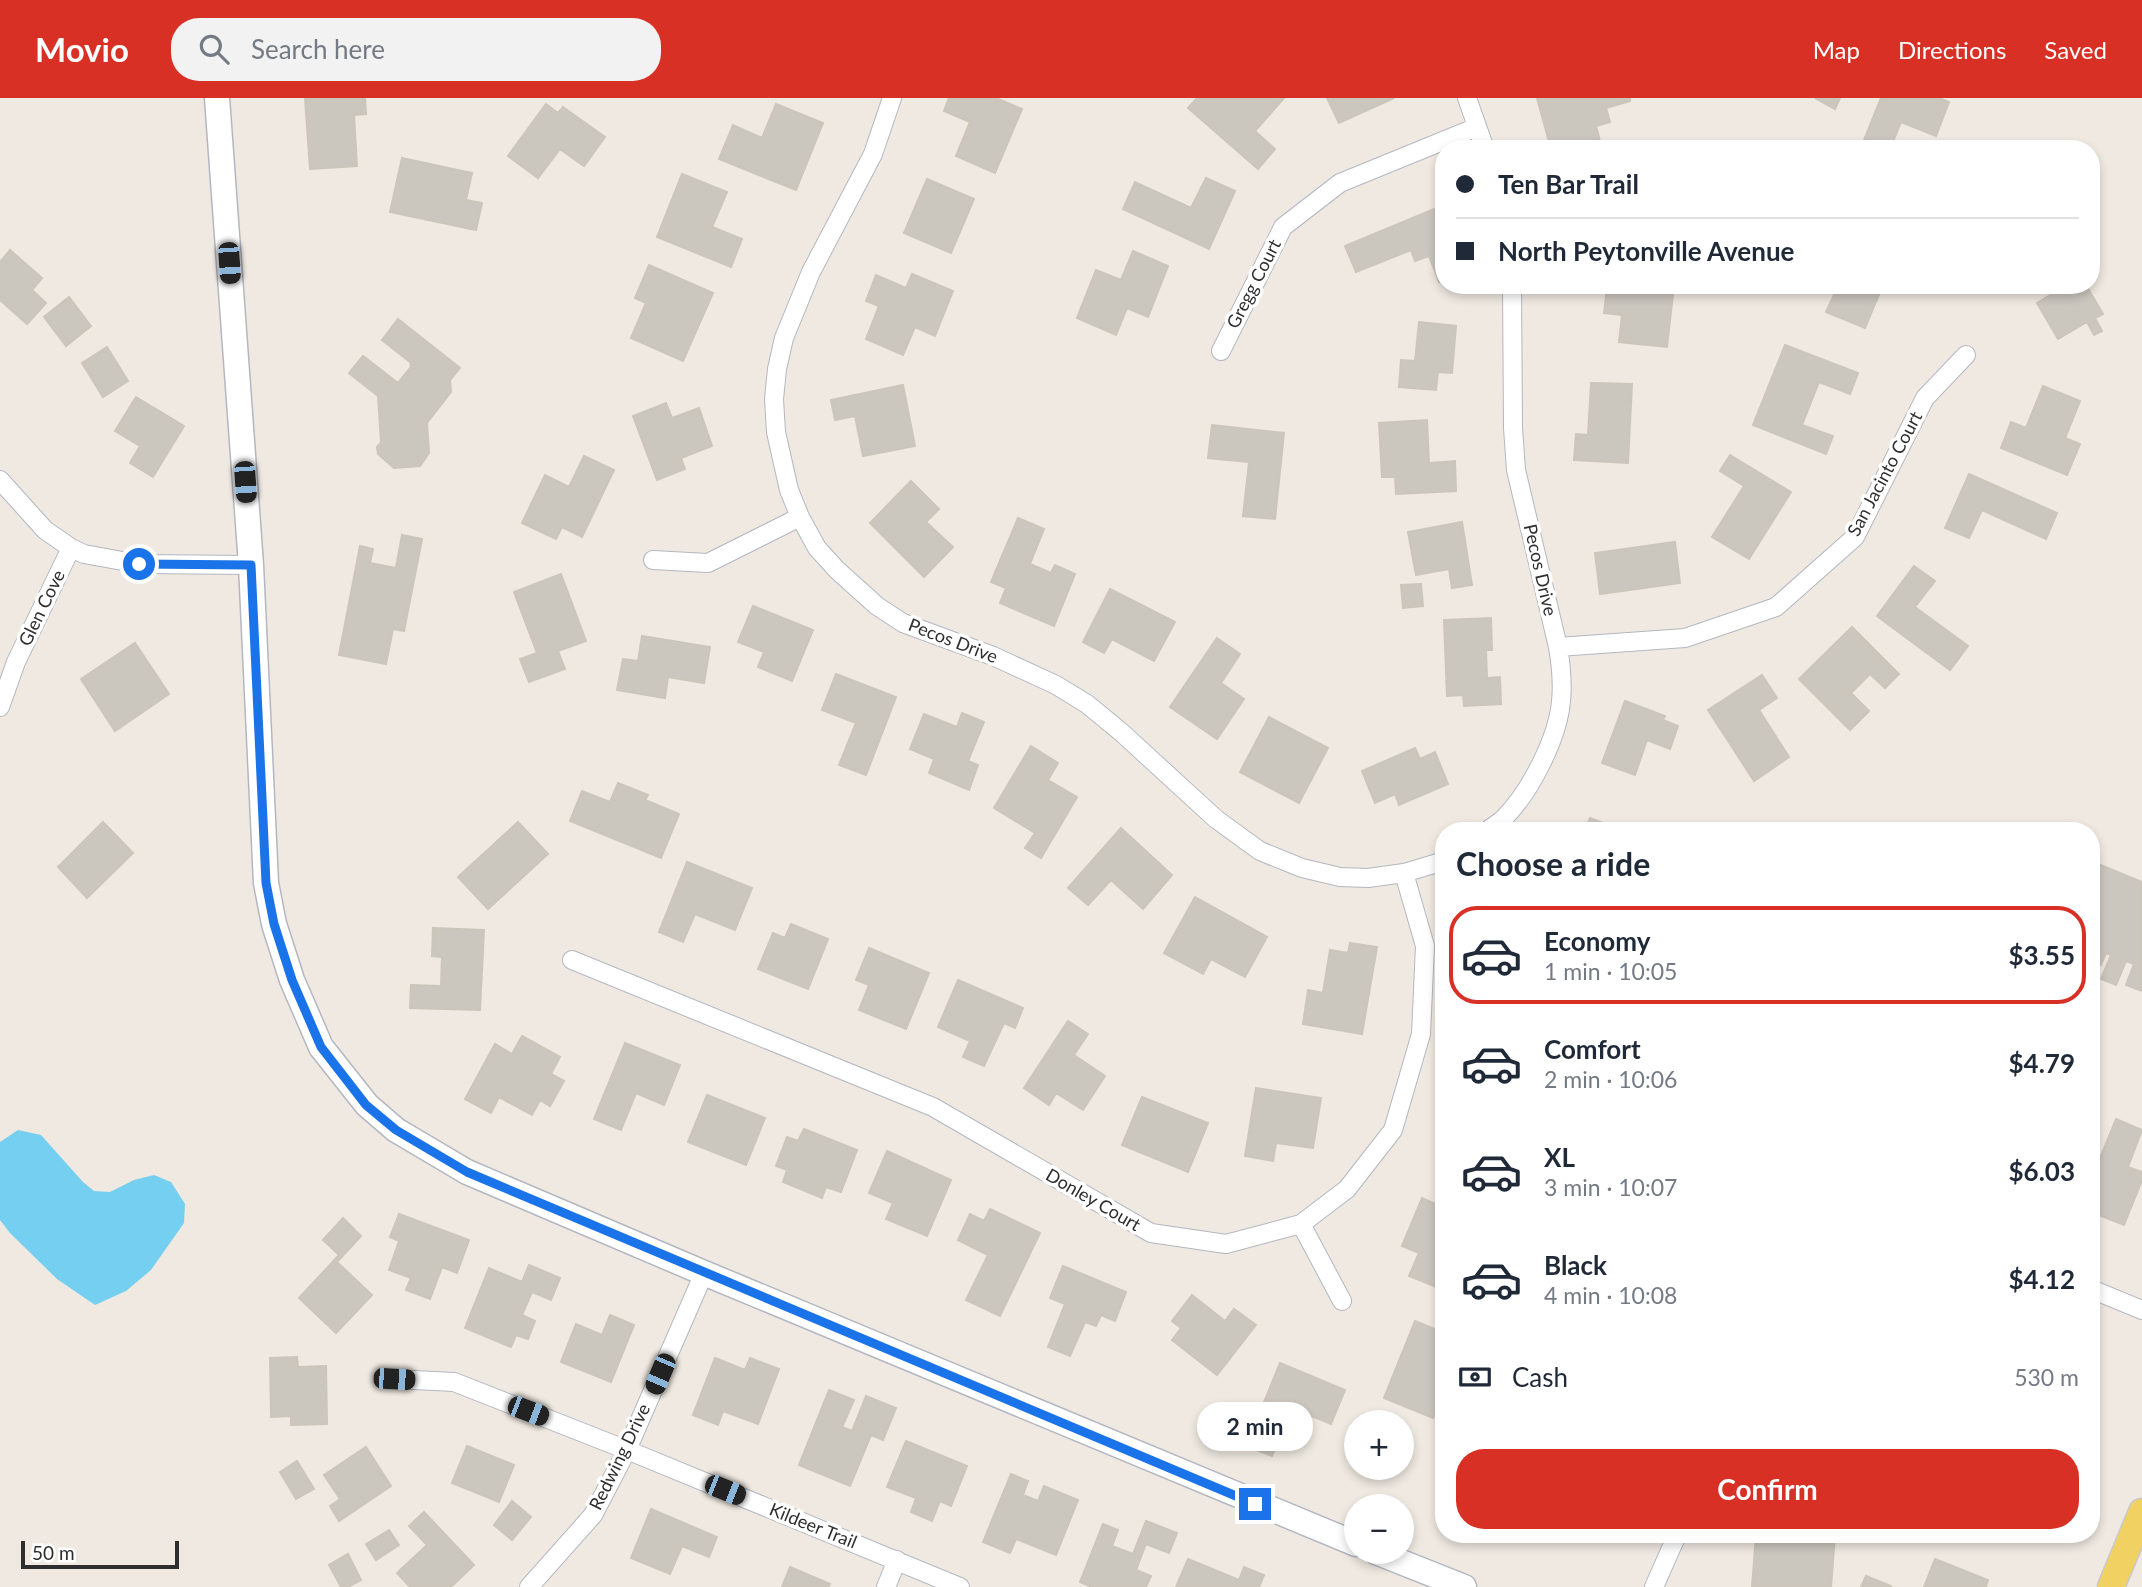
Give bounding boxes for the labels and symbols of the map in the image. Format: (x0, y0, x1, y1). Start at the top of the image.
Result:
street label: Gregg Court (1221, 235, 1285, 332)
car (218, 241, 241, 285)
street label: San Jacinto Court (1842, 407, 1926, 540)
car (234, 460, 257, 504)
street label: Pecos Drive (1520, 522, 1562, 618)
route start (123, 548, 155, 580)
street label: Glen Cove (13, 566, 69, 649)
street label: Pecos Drive (906, 613, 1001, 667)
street label: Donley Court (1042, 1163, 1145, 1235)
car (643, 1351, 678, 1397)
car (373, 1367, 416, 1391)
car (505, 1394, 552, 1428)
street label: Redwing Drive (584, 1400, 654, 1513)
callout: 2 min (1197, 1402, 1313, 1452)
car (702, 1472, 749, 1508)
route end (1239, 1488, 1271, 1520)
street label: Kildeer Trail (766, 1498, 860, 1553)
scale bar (21, 1538, 178, 1570)

